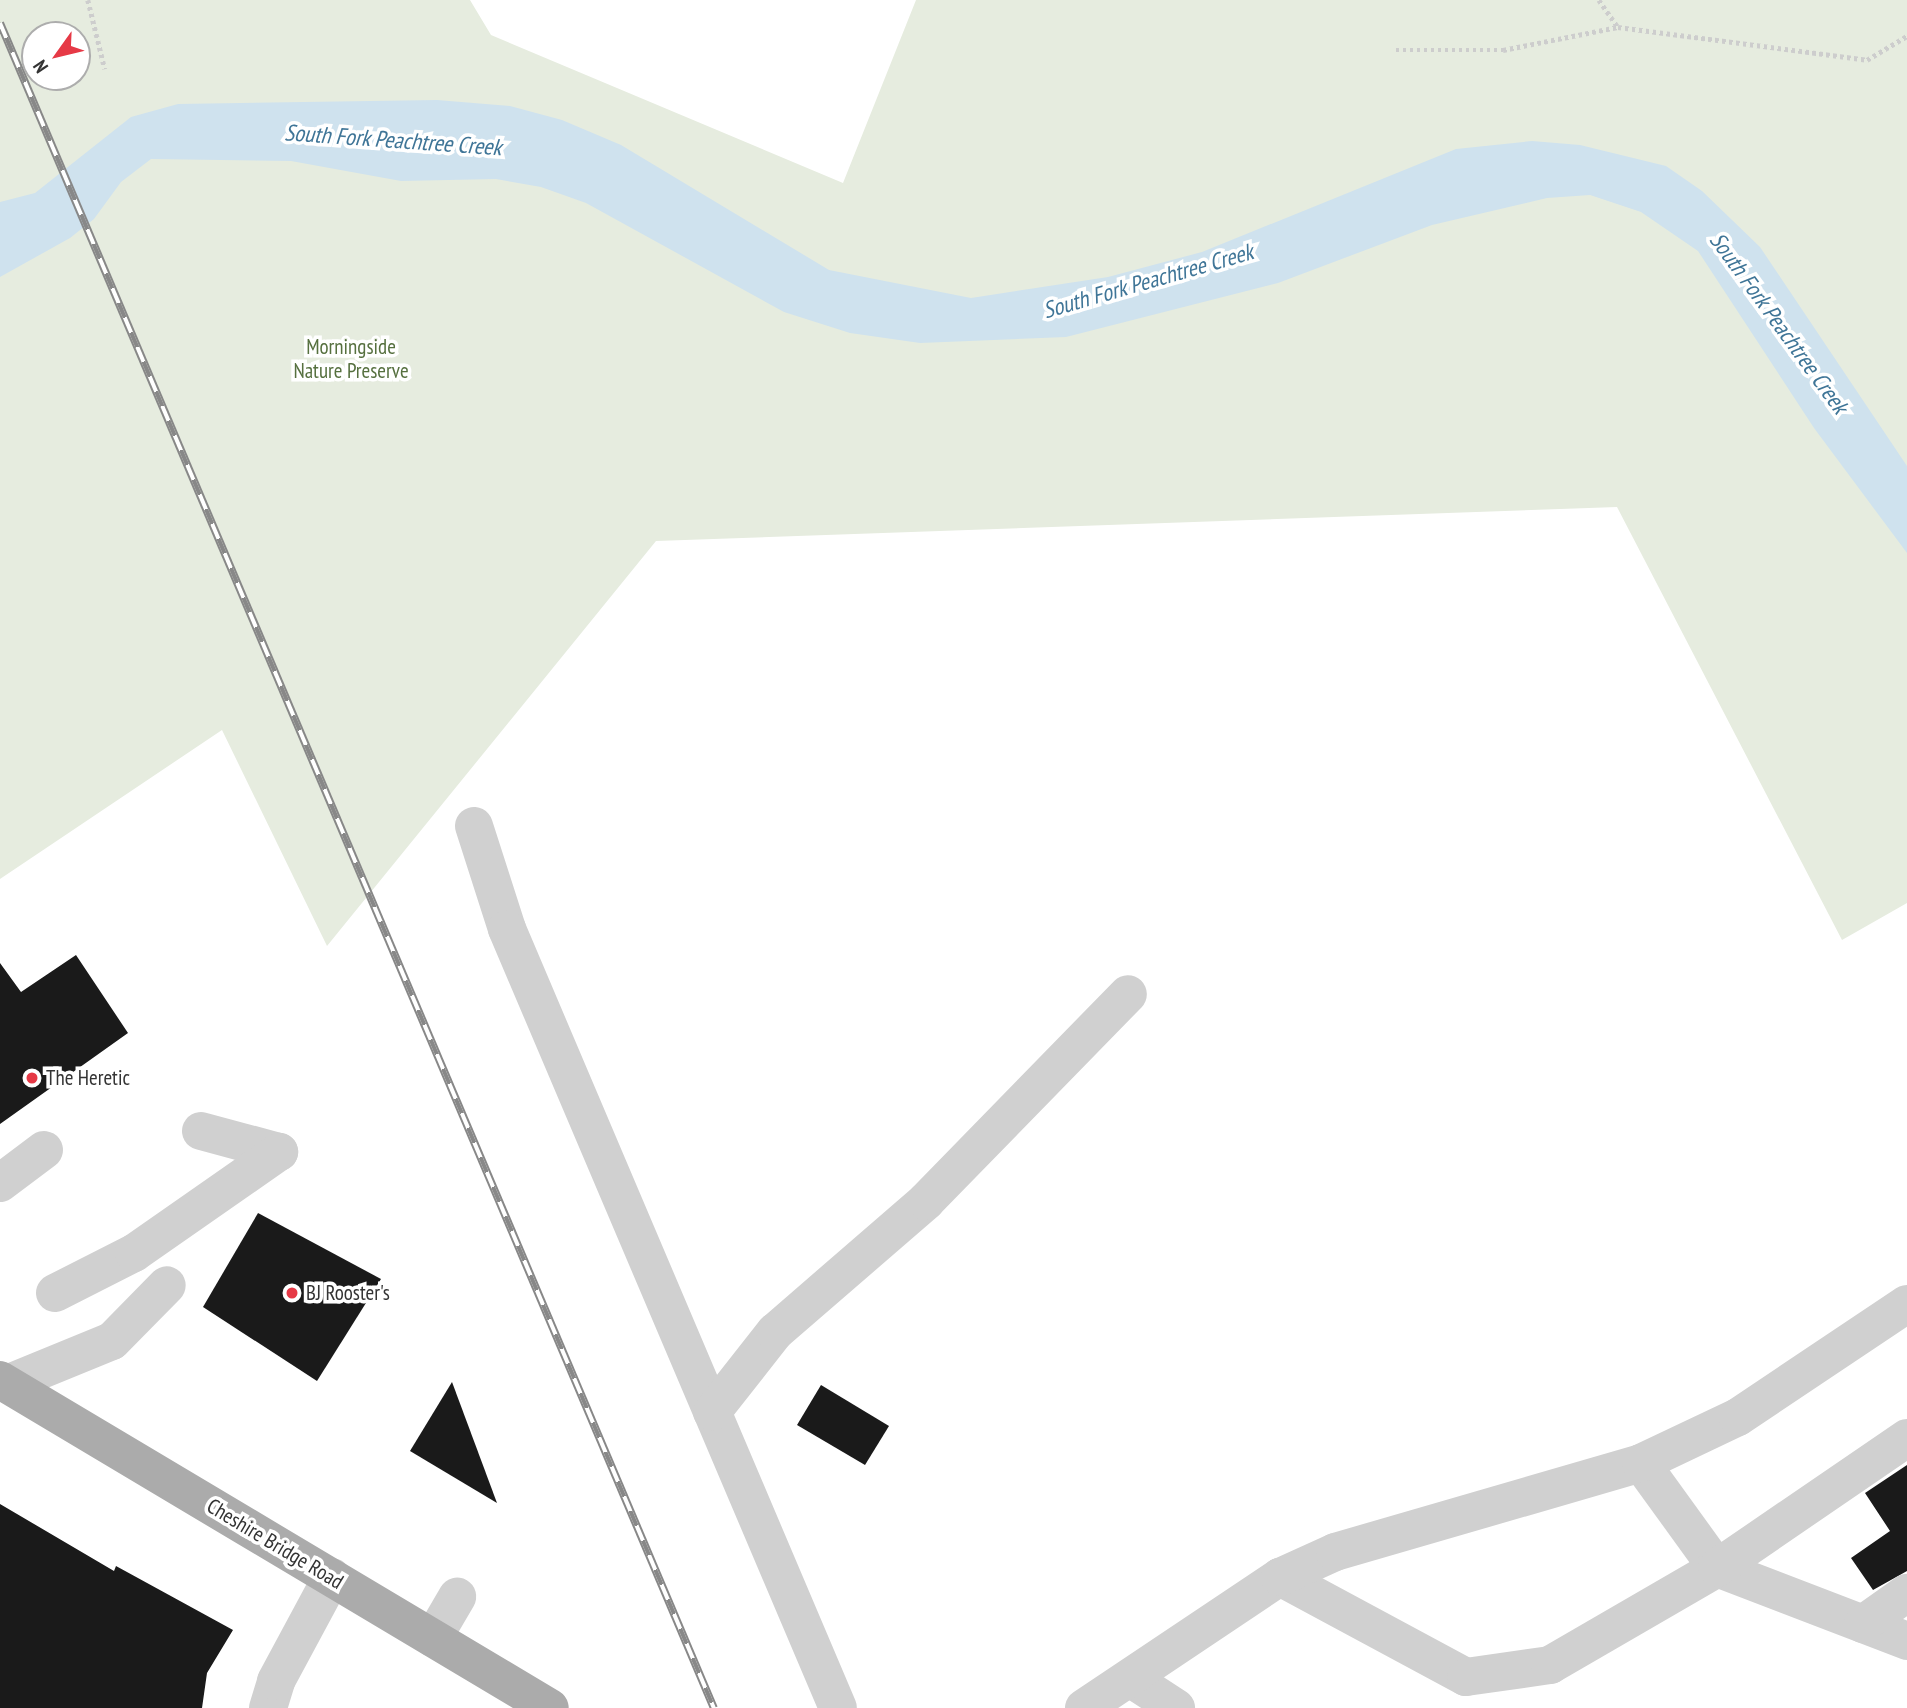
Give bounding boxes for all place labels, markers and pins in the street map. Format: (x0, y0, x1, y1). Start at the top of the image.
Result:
place label: The Heretic (46, 1065, 130, 1091)
marker: The Heretic (24, 1070, 40, 1086)
place label: BJ Rooster's (306, 1280, 390, 1306)
marker: BJ Rooster's (284, 1285, 300, 1301)

